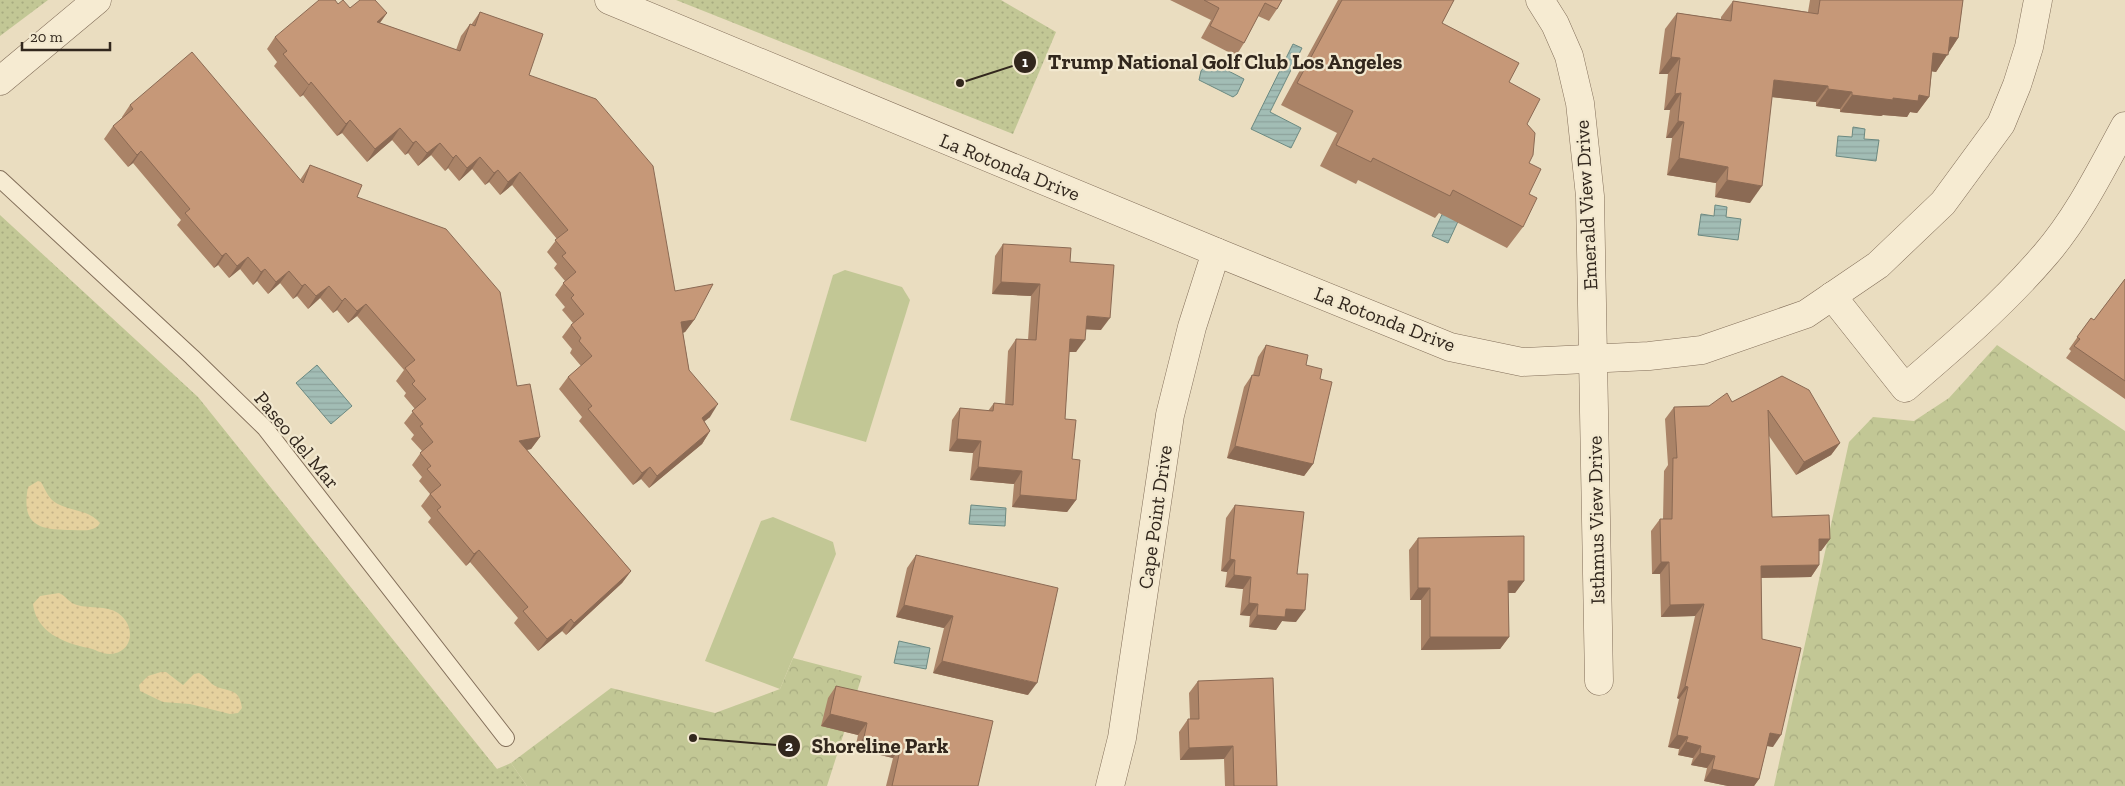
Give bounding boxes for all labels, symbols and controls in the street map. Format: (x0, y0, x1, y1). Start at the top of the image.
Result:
scale bar (22, 20, 110, 52)
text: 20 m (30, 28, 63, 46)
callout: Trump National Golf Club Los Angeles (1012, 44, 1412, 80)
text: Trump National Golf Club Los Angeles (1048, 49, 1403, 74)
text: 1 (1022, 53, 1028, 71)
street label: Emerald View Drive (1570, 119, 1602, 291)
street label: La Rotonda Drive (936, 128, 1084, 206)
street label: La Rotonda Drive (1311, 281, 1459, 357)
street label: Paseo del Mar (249, 386, 345, 494)
street label: Isthmus View Drive (1583, 435, 1609, 605)
street label: Cape Point Drive (1133, 444, 1177, 590)
callout: Shoreline Park (777, 728, 959, 764)
text: Shoreline Park (812, 733, 949, 758)
text: 2 (785, 737, 793, 755)

